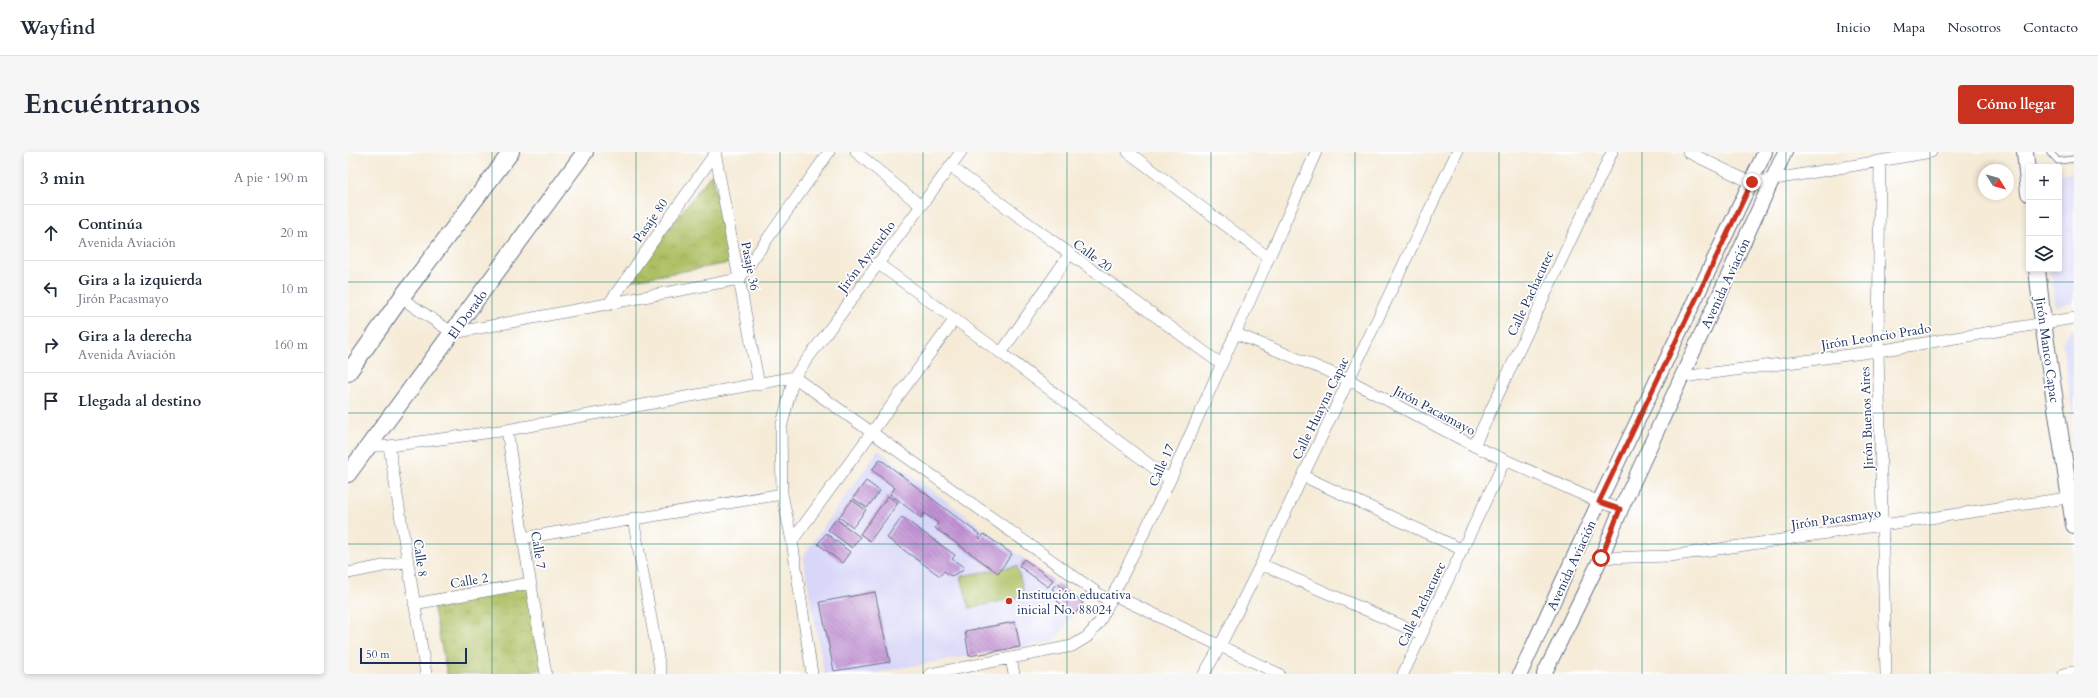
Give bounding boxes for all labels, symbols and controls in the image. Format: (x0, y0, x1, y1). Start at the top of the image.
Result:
text: Wayfind (20, 15, 95, 41)
text: Inicio (1836, 18, 1871, 37)
text: Mapa (1893, 18, 1925, 37)
text: Nosotros (1947, 18, 2001, 37)
text: Contacto (2023, 18, 2078, 37)
text: Encuéntranos (24, 85, 200, 123)
button: Cómo llegar (1958, 85, 2074, 124)
north arrow (1978, 164, 2014, 200)
map controls (2026, 164, 2062, 272)
button: + (2026, 164, 2062, 200)
text: 3 min (40, 167, 85, 190)
text: A pie · 190 m (234, 169, 308, 187)
route end (1743, 173, 1761, 191)
street label: Pasaje 80 (629, 195, 673, 246)
button: − (2026, 200, 2062, 236)
text: Continúa (78, 214, 143, 234)
street label: Jirón Ayacucho (833, 217, 900, 298)
icon: ahead (40, 222, 62, 244)
text: 20 m (280, 224, 308, 242)
text: Avenida Aviación (78, 234, 176, 252)
street label: Calle 20 (1069, 235, 1116, 276)
street label: Avenida Aviación (1697, 235, 1755, 332)
button: layers (2026, 236, 2062, 272)
street label: Pasaje 36 (736, 240, 764, 293)
street label: Calle Pachacutec (1503, 248, 1559, 339)
text: Gira a la izquierda (78, 270, 202, 290)
icon: left (40, 278, 62, 300)
text: 10 m (280, 280, 308, 298)
street label: El Dorado (444, 286, 492, 343)
text: Jirón Pacasmayo (78, 290, 168, 308)
street label: Jirón Manco Capac (2030, 294, 2063, 404)
street label: Jirón Leoncio Prado (1818, 319, 1932, 355)
text: Gira a la derecha (78, 326, 192, 346)
icon: right (40, 334, 62, 356)
text: 160 m (274, 336, 308, 354)
text: Avenida Aviación (78, 346, 176, 364)
street label: Calle Huayna Capac (1288, 354, 1354, 463)
street label: Jirón Buenos Aires (1856, 366, 1878, 472)
street label: Jirón Pacasmayo (1389, 381, 1479, 440)
icon: arrive (40, 390, 62, 412)
text: Llegada al destino (78, 391, 201, 411)
street label: Calle 17 (1145, 441, 1179, 490)
street label: Jirón Pacasmayo (1788, 504, 1882, 534)
street label: Avenida Aviación (1543, 517, 1601, 614)
street label: Calle 7 (526, 530, 550, 571)
street label: Calle 8 (408, 538, 432, 578)
route start (1592, 549, 1610, 567)
street label: Calle Pachacutec (1394, 559, 1450, 650)
street label: Calle 2 (449, 569, 490, 593)
place label: Institución educativa inicial No. 88024 (1017, 586, 1132, 619)
marker: Institución educativa inicial No. 88024 (1004, 596, 1014, 606)
scale bar (360, 646, 467, 665)
text: 50 m (366, 647, 390, 662)

